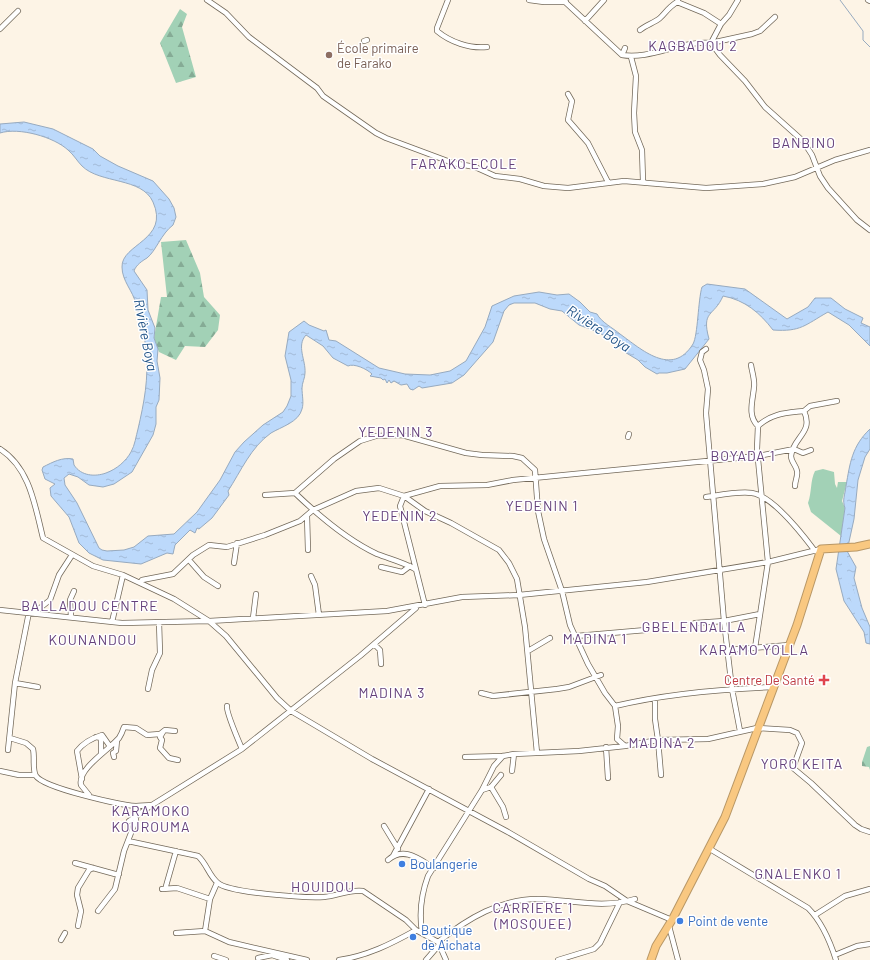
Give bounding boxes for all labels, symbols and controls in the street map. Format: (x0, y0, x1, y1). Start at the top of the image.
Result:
district label: KAGBADOU 2 (648, 37, 738, 54)
place label: École primaire de Farako (337, 40, 419, 71)
marker: École primaire de Farako (324, 50, 334, 60)
district label: BANBINO (772, 134, 836, 151)
district label: FARAKO ECOLE (410, 155, 518, 172)
water label: Rivière Boya (131, 298, 161, 372)
water label: Rivière Boya (564, 301, 634, 355)
district label: YEDENIN 3 (359, 423, 433, 440)
district label: BOYADA 1 (710, 447, 776, 464)
district label: YEDENIN 1 (506, 497, 578, 514)
district label: YEDENIN 2 (362, 507, 438, 524)
district label: BALLADOU CENTRE (21, 597, 159, 614)
district label: GBELENDALLA (642, 618, 746, 635)
district label: MADINA 1 (563, 630, 627, 647)
district label: KOUNANDOU (49, 631, 137, 648)
district label: KARAMO YOLLA (699, 641, 809, 658)
place label: Centre De Santé (724, 672, 815, 688)
marker: Centre De Santé (818, 674, 830, 686)
district label: MADINA 3 (359, 684, 425, 701)
district label: MADINA 2 (628, 734, 696, 751)
district label: YORO KEITA (761, 755, 843, 772)
district label: KARAMOKO KOUROUMA (111, 802, 191, 835)
place label: Boulangerie (410, 856, 478, 872)
marker: Boulangerie (397, 859, 407, 869)
district label: GNALENKO 1 (754, 865, 842, 882)
district label: HOUIDOU (291, 878, 355, 895)
district label: CARRIERE 1 (MOSQUEE) (493, 899, 573, 932)
place label: Point de vente (688, 913, 768, 929)
marker: Point de vente (675, 916, 685, 926)
place label: Boutique de Aichata (421, 922, 481, 953)
marker: Boutique de Aichata (408, 932, 418, 942)

